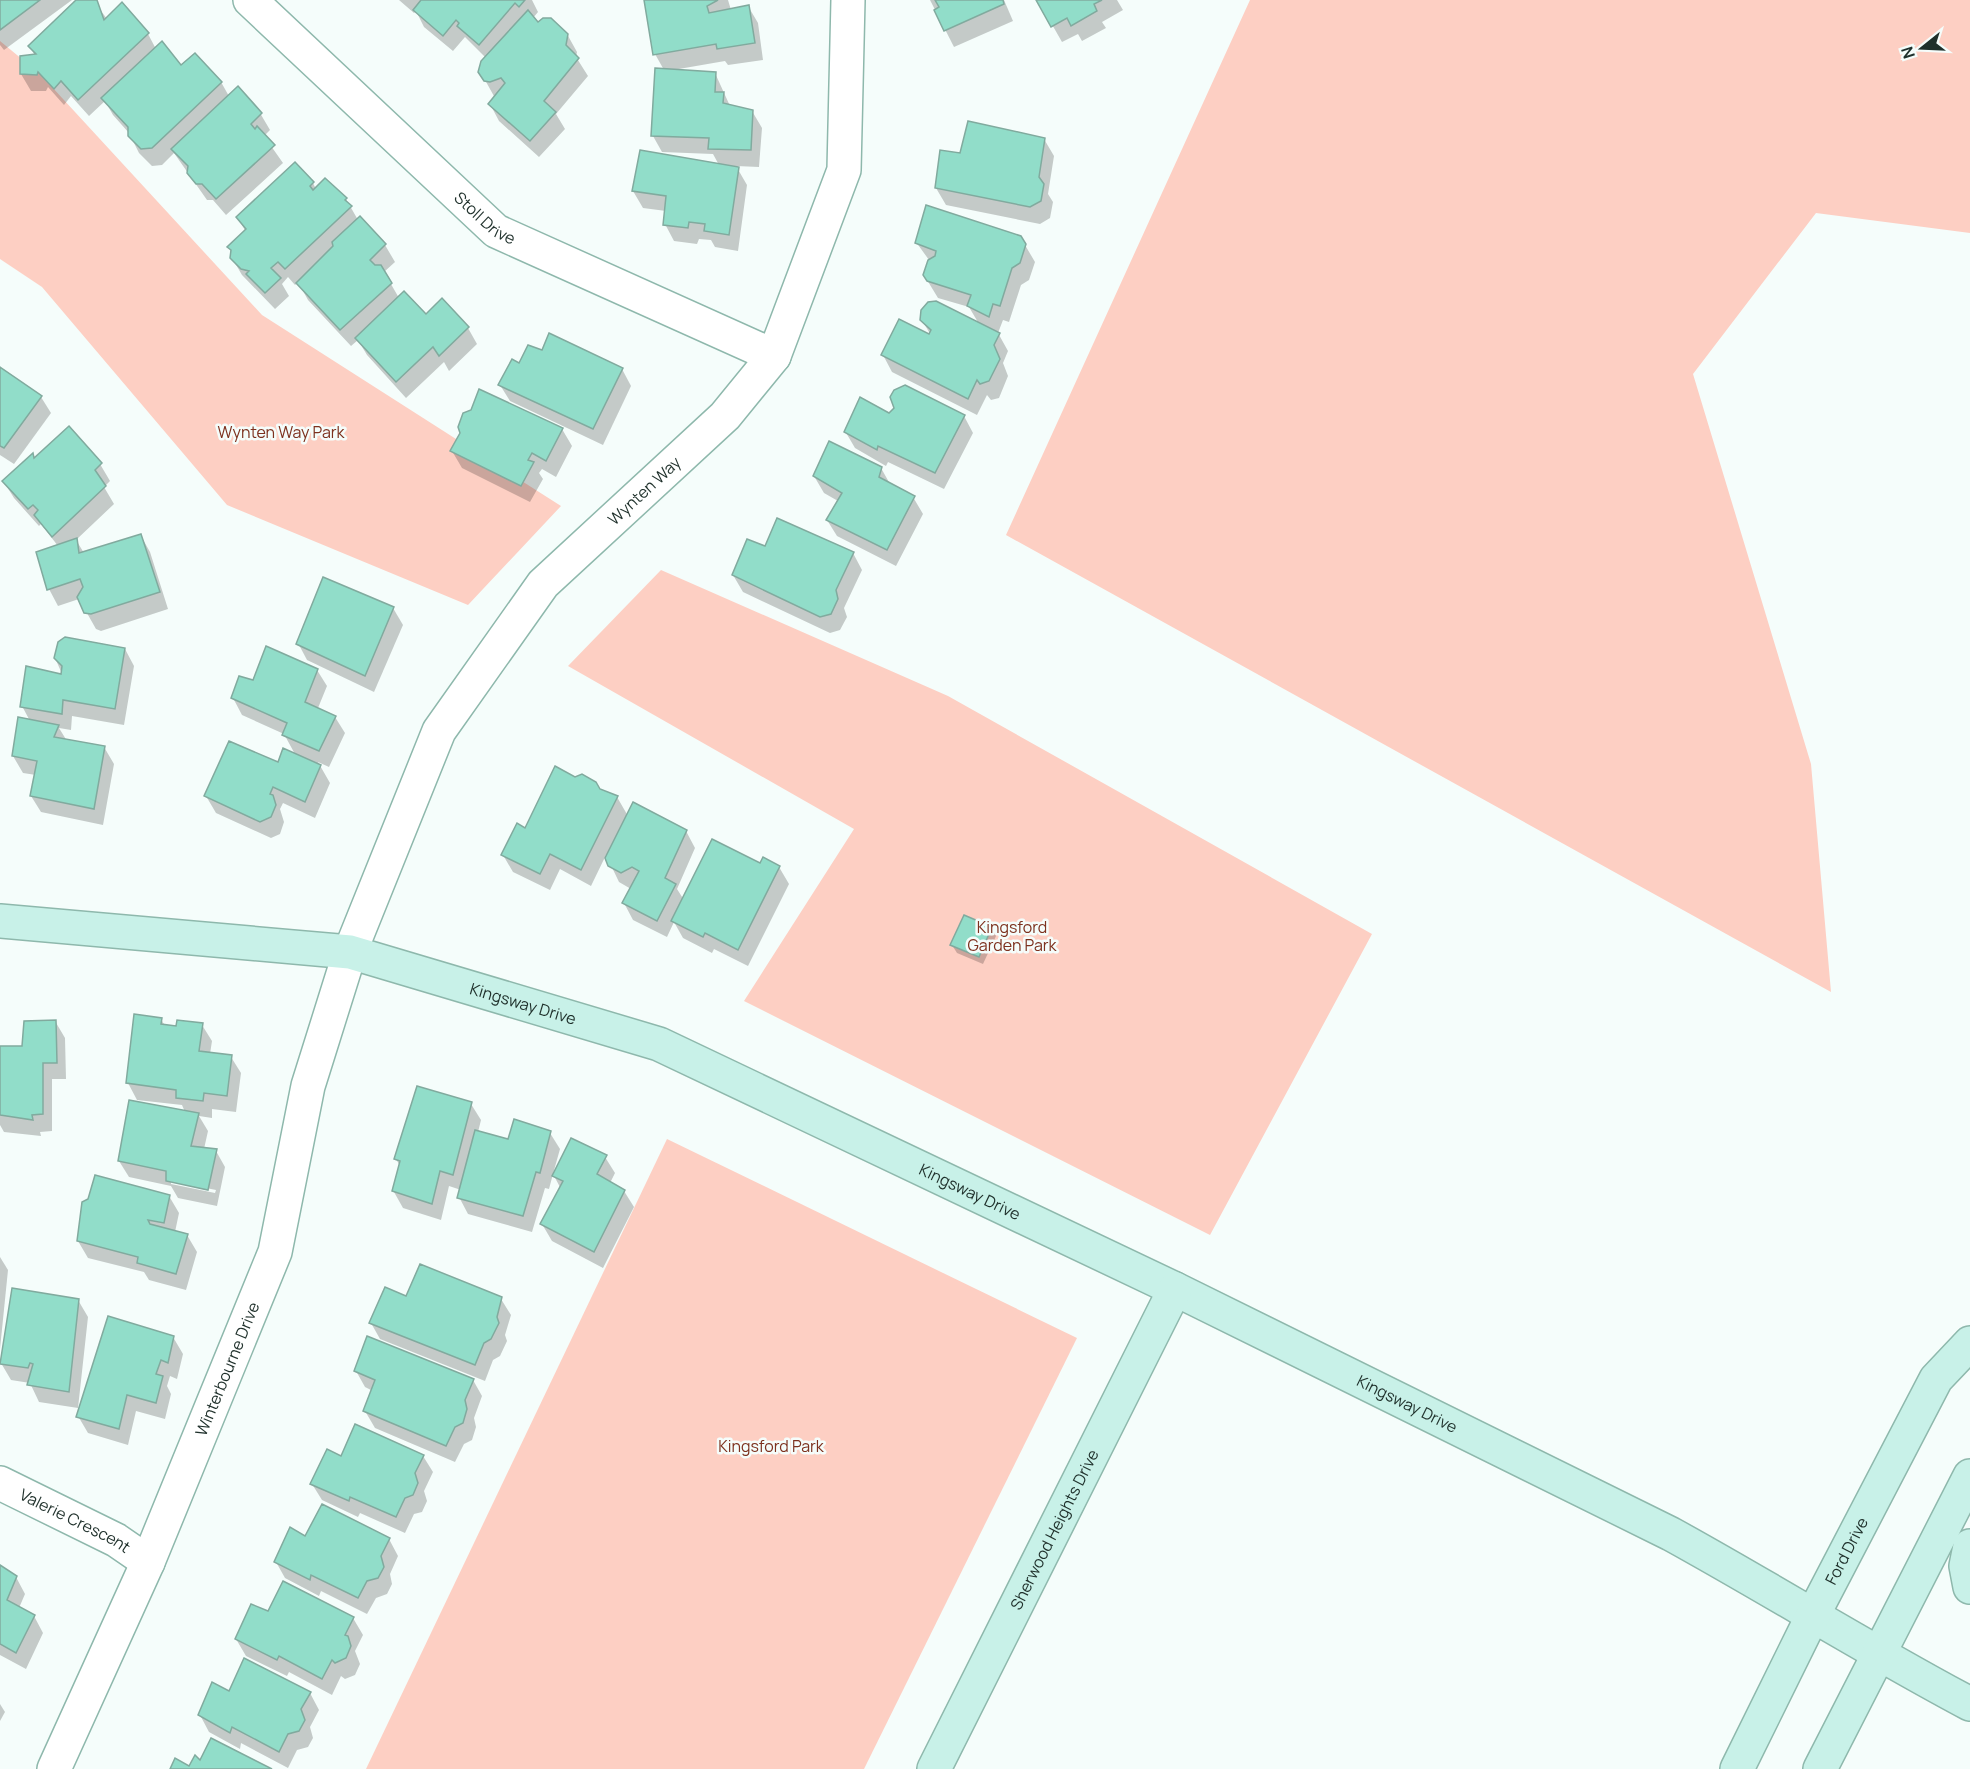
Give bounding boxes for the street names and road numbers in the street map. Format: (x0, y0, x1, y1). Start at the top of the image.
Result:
street label: Stoll Drive (450, 187, 519, 249)
street label: Wynten Way (603, 451, 686, 530)
street label: Kingsway Drive (467, 977, 579, 1030)
street label: Kingsway Drive (916, 1158, 1024, 1225)
street label: Winterbourne Drive (190, 1299, 264, 1439)
street label: Kingsway Drive (1353, 1370, 1461, 1438)
street label: Sherwood Heights Drive (1005, 1446, 1104, 1613)
street label: Valerie Crescent (16, 1483, 135, 1558)
street label: Ford Drive (1820, 1513, 1873, 1588)

